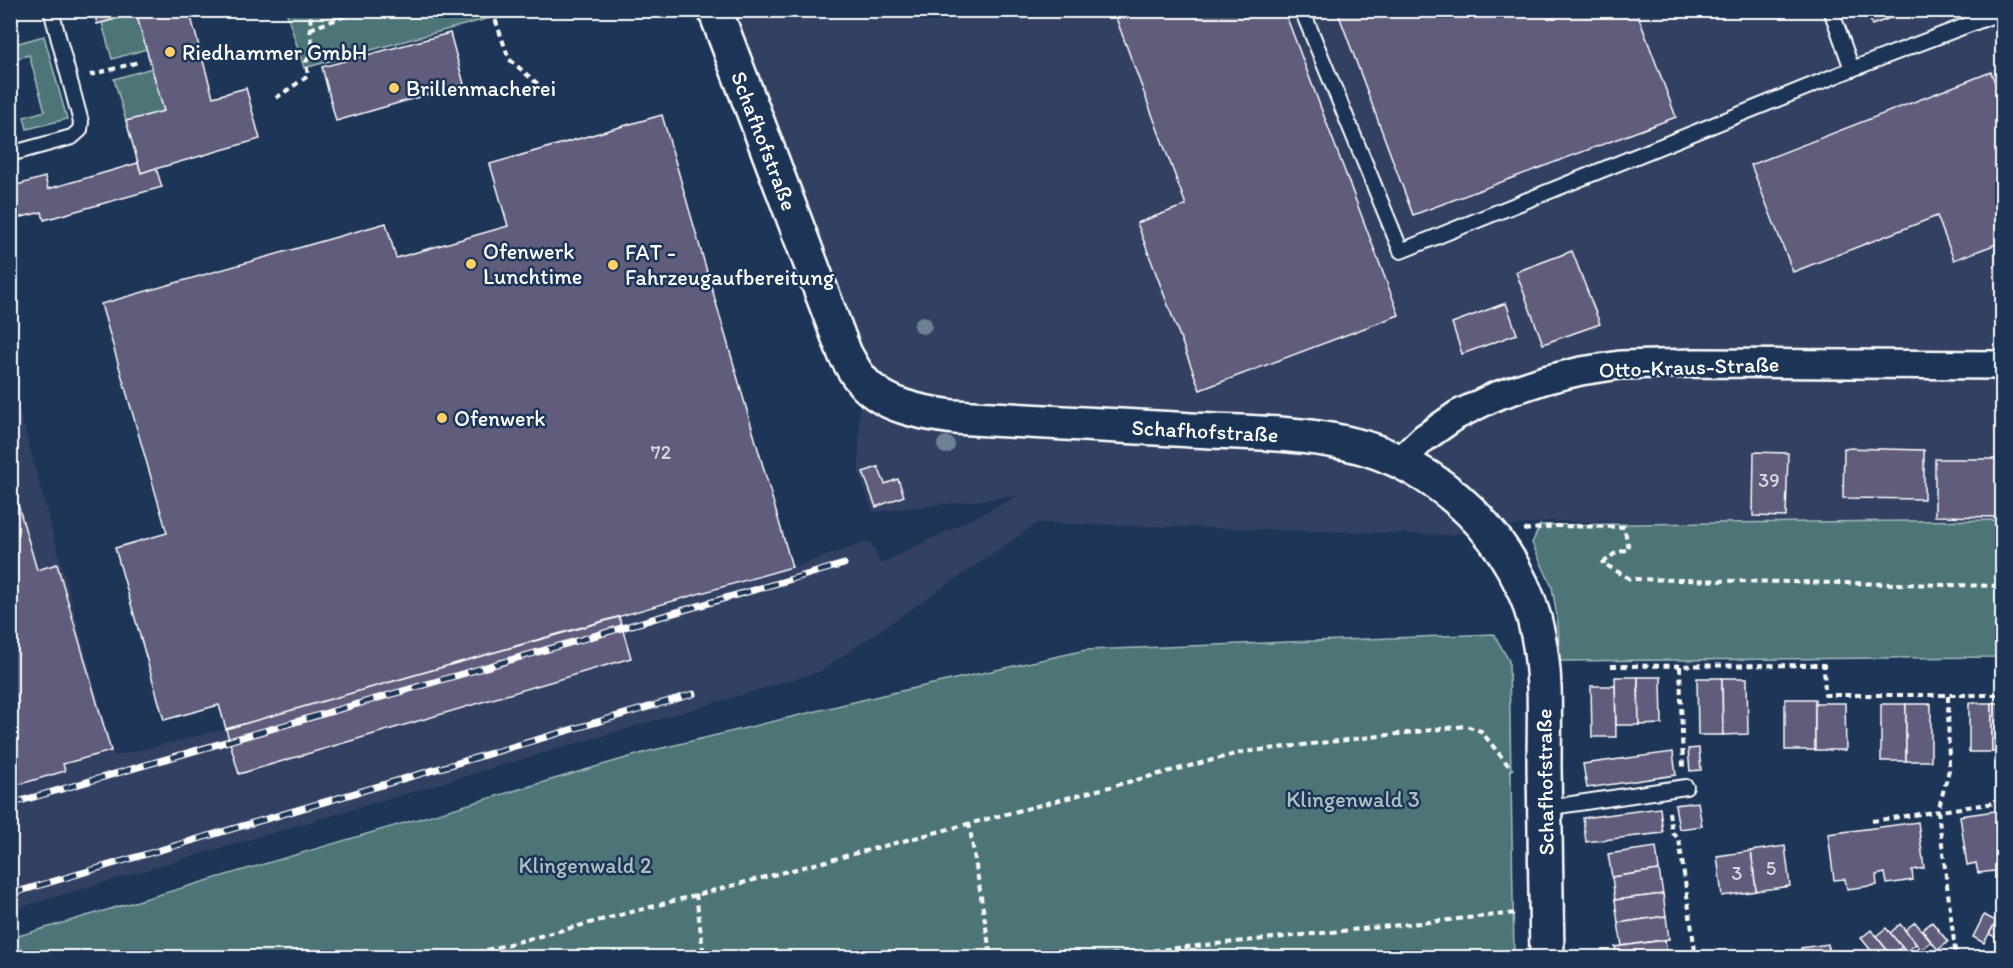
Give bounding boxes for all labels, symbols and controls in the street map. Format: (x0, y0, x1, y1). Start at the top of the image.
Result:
place label: Riedhammer GmbH (182, 39, 367, 66)
marker: Riedhammer GmbH (163, 45, 177, 59)
street label: Schafhofstraße (725, 68, 803, 214)
place label: Brillenmacherei (406, 75, 556, 102)
marker: Brillenmacherei (387, 81, 401, 95)
place label: Ofenwerk Lunchtime (483, 238, 582, 290)
place label: FAT - Fahrzeugaufbereitung (625, 239, 835, 291)
marker: Ofenwerk Lunchtime (464, 257, 478, 271)
marker: FAT - Fahrzeugaufbereitung (606, 258, 620, 272)
street label: Otto-Kraus-Straße (1598, 350, 1780, 384)
place label: Ofenwerk (454, 405, 545, 432)
marker: Ofenwerk (435, 411, 449, 425)
street label: Schafhofstraße (1131, 414, 1279, 448)
house number: 72 (651, 440, 672, 464)
house number: 39 (1758, 468, 1780, 492)
street label: Schafhofstraße (1530, 708, 1560, 856)
park label: Klingenwald 3 (1286, 786, 1420, 813)
park label: Klingenwald 2 (518, 852, 652, 879)
house number: 5 (1766, 856, 1776, 880)
house number: 3 (1732, 861, 1743, 885)

